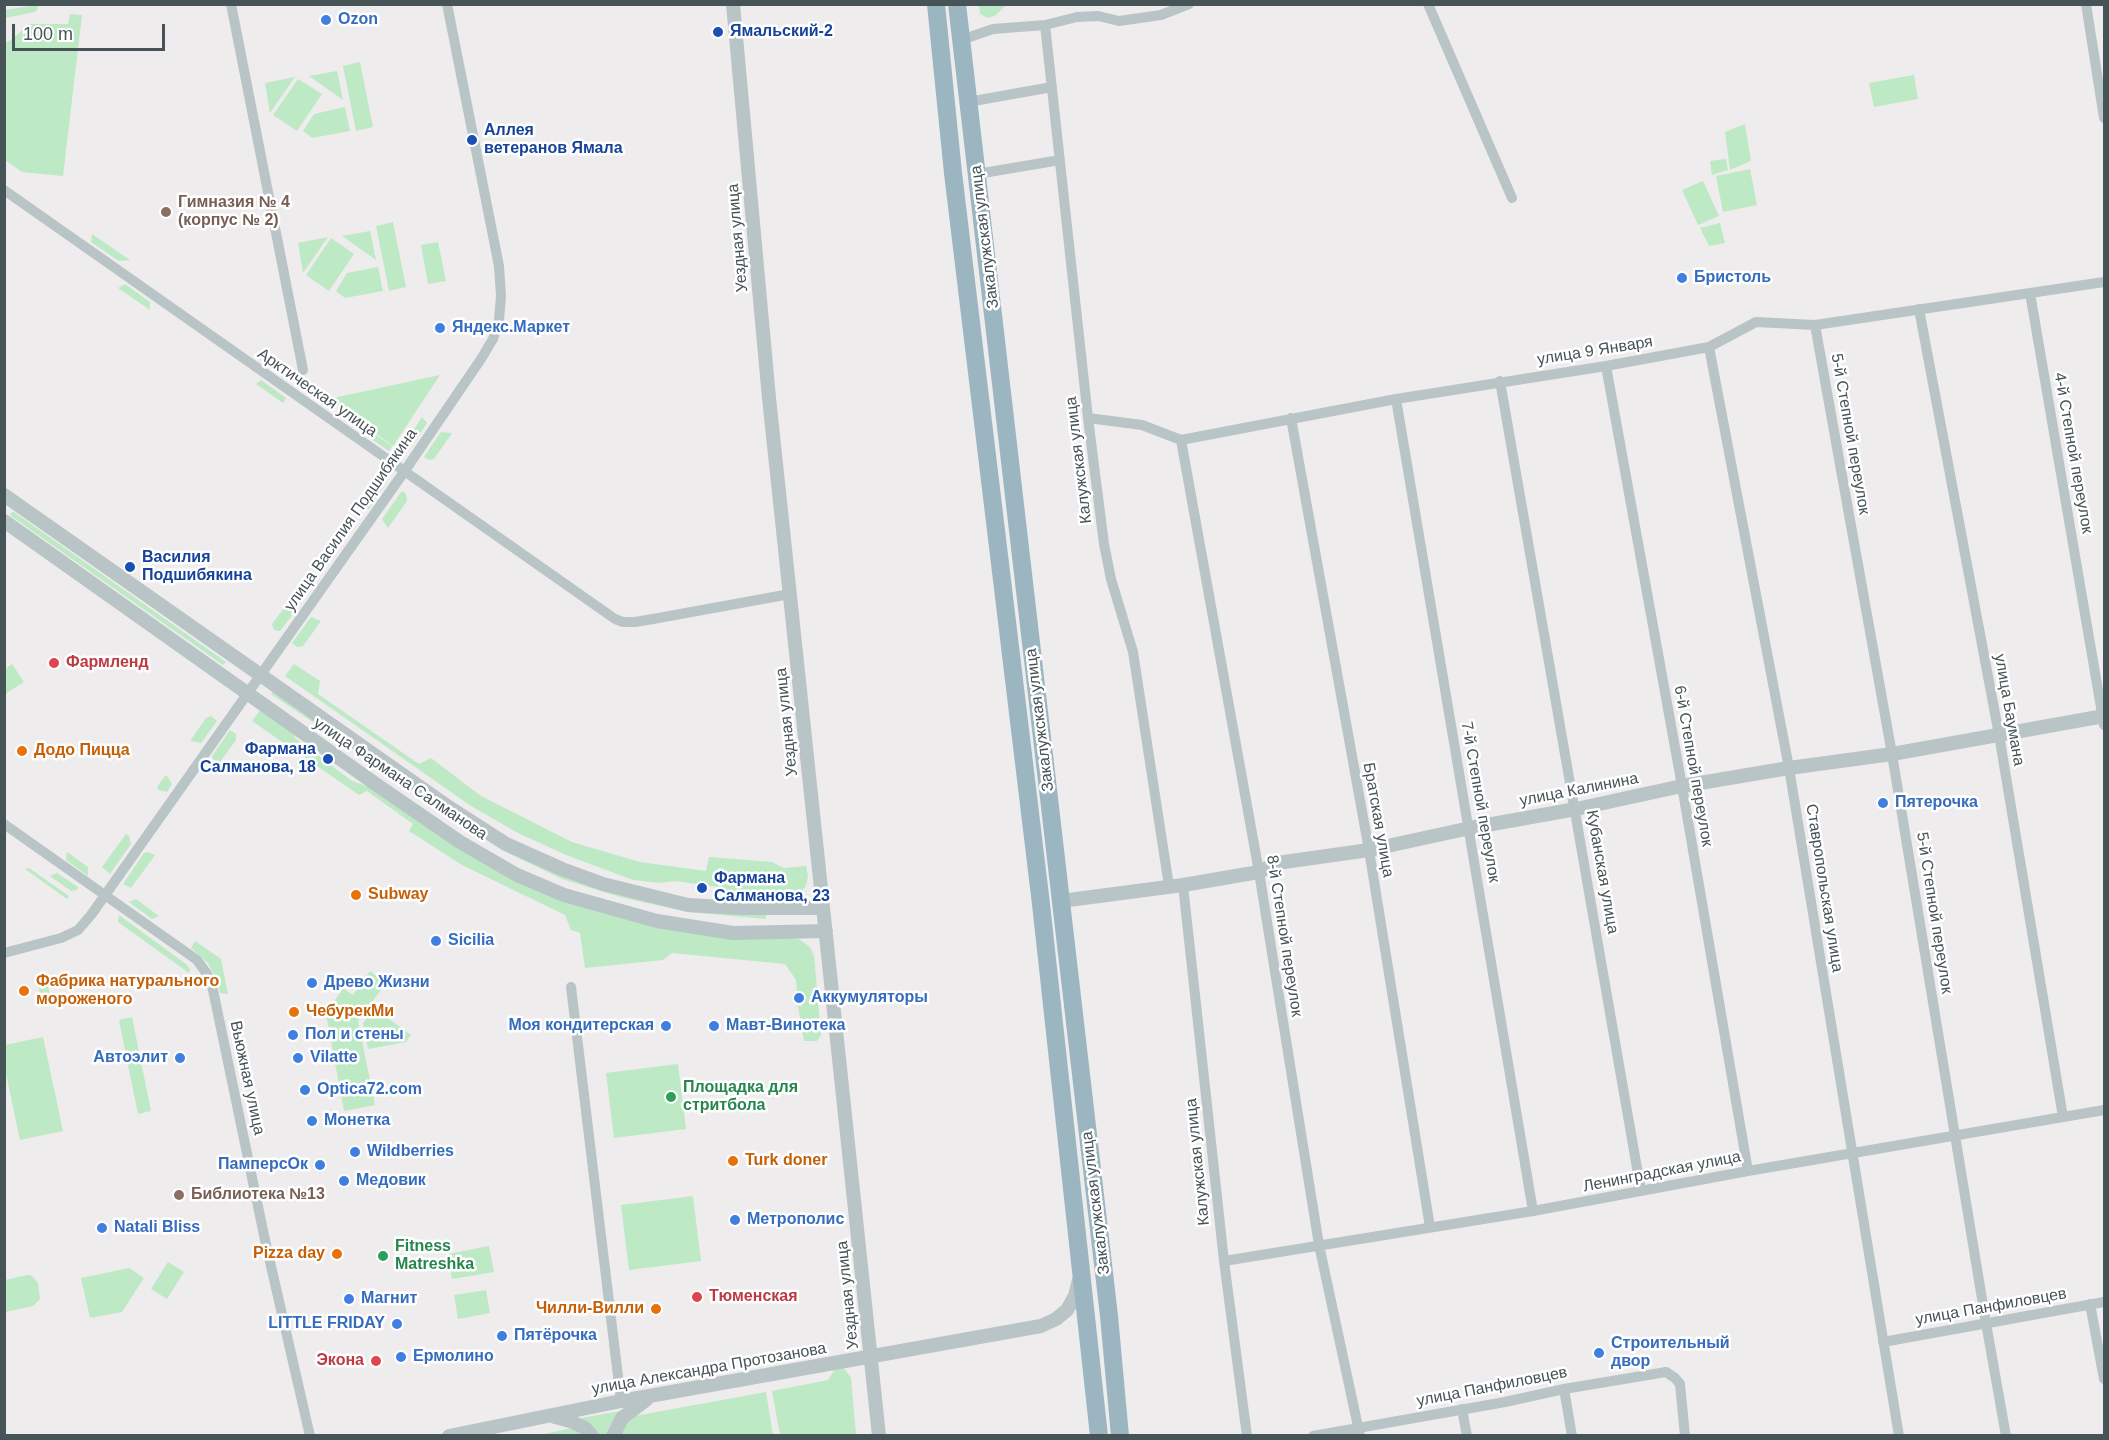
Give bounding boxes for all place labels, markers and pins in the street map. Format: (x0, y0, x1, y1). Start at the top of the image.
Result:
place label: Ozon (338, 10, 378, 30)
marker: Ozon (319, 13, 333, 27)
place label: Ямальский-2 (730, 22, 833, 42)
marker: Ямальский-2 (711, 25, 725, 39)
place label: Аллея ветеранов Ямала (484, 121, 623, 159)
marker: Аллея ветеранов Ямала (465, 133, 479, 147)
place label: Гимназия № 4 (корпус № 2) (178, 193, 290, 231)
marker: Гимназия № 4 (корпус № 2) (159, 205, 173, 219)
place label: Бристоль (1694, 268, 1771, 288)
marker: Бристоль (1675, 271, 1689, 285)
place label: Яндекс.Маркет (452, 318, 570, 338)
marker: Яндекс.Маркет (433, 321, 447, 335)
place label: Василия Подшибякина (142, 548, 252, 586)
marker: Василия Подшибякина (123, 560, 137, 574)
place label: Фармленд (66, 653, 149, 673)
marker: Фармленд (47, 656, 61, 670)
place label: Фармана Салманова, 18 (200, 740, 316, 778)
place label: Додо Пицца (34, 741, 130, 761)
marker: Додо Пицца (15, 744, 29, 758)
marker: Фармана Салманова, 18 (321, 752, 335, 766)
place label: Пятерочка (1895, 793, 1978, 813)
marker: Пятерочка (1876, 796, 1890, 810)
place label: Фармана Салманова, 23 (714, 869, 830, 907)
marker: Фармана Салманова, 23 (695, 881, 709, 895)
place label: Subway (368, 885, 428, 905)
marker: Subway (349, 888, 363, 902)
place label: Sicilia (448, 931, 494, 951)
marker: Sicilia (429, 934, 443, 948)
place label: Фабрика натурального мороженого (36, 972, 219, 1010)
place label: Древо Жизни (324, 973, 430, 993)
marker: Древо Жизни (305, 976, 319, 990)
marker: Фабрика натурального мороженого (17, 984, 31, 998)
place label: Аккумуляторы (811, 988, 928, 1008)
marker: Аккумуляторы (792, 991, 806, 1005)
place label: ЧебурекМи (306, 1002, 394, 1022)
marker: ЧебурекМи (287, 1005, 301, 1019)
place label: Моя кондитерская (508, 1016, 654, 1036)
place label: Мавт-Винотека (726, 1016, 845, 1036)
marker: Моя кондитерская (659, 1019, 673, 1033)
marker: Мавт-Винотека (707, 1019, 721, 1033)
place label: Пол и стены (305, 1025, 404, 1045)
marker: Пол и стены (286, 1028, 300, 1042)
place label: Автоэлит (93, 1048, 168, 1068)
place label: Vilatte (310, 1048, 358, 1068)
marker: Автоэлит (173, 1051, 187, 1065)
marker: Vilatte (291, 1051, 305, 1065)
place label: Площадка для стритбола (683, 1078, 798, 1116)
place label: Optica72.com (317, 1080, 422, 1100)
marker: Optica72.com (298, 1083, 312, 1097)
marker: Площадка для стритбола (664, 1090, 678, 1104)
place label: Монетка (324, 1111, 390, 1131)
marker: Монетка (305, 1114, 319, 1128)
place label: Wildberries (367, 1142, 454, 1162)
marker: Wildberries (348, 1145, 362, 1159)
place label: Turk doner (745, 1151, 827, 1171)
marker: Turk doner (726, 1154, 740, 1168)
place label: ПамперсОк (218, 1155, 308, 1175)
marker: ПамперсОк (313, 1158, 327, 1172)
place label: Медовик (356, 1171, 426, 1191)
marker: Медовик (337, 1174, 351, 1188)
place label: Библиотека №13 (191, 1185, 325, 1205)
marker: Библиотека №13 (172, 1188, 186, 1202)
place label: Метрополис (747, 1210, 844, 1230)
marker: Метрополис (728, 1213, 742, 1227)
place label: Natali Bliss (114, 1218, 200, 1238)
marker: Natali Bliss (95, 1221, 109, 1235)
place label: Fitness Matreshka (395, 1237, 474, 1275)
place label: Pizza day (253, 1244, 325, 1264)
marker: Pizza day (330, 1247, 344, 1261)
marker: Fitness Matreshka (376, 1249, 390, 1263)
place label: Тюменская (709, 1287, 798, 1307)
place label: Магнит (361, 1289, 417, 1309)
marker: Тюменская (690, 1290, 704, 1304)
marker: Магнит (342, 1292, 356, 1306)
place label: Чилли-Вилли (536, 1299, 644, 1319)
marker: Чилли-Вилли (649, 1302, 663, 1316)
place label: LITTLE FRIDAY (268, 1314, 385, 1334)
marker: LITTLE FRIDAY (390, 1317, 404, 1331)
place label: Пятёрочка (514, 1326, 597, 1346)
marker: Пятёрочка (495, 1329, 509, 1343)
place label: Строительный двор (1611, 1334, 1730, 1372)
marker: Строительный двор (1592, 1346, 1606, 1360)
place label: Ермолино (413, 1347, 494, 1367)
marker: Ермолино (394, 1350, 408, 1364)
place label: Экона (316, 1351, 364, 1371)
marker: Экона (369, 1354, 383, 1368)

